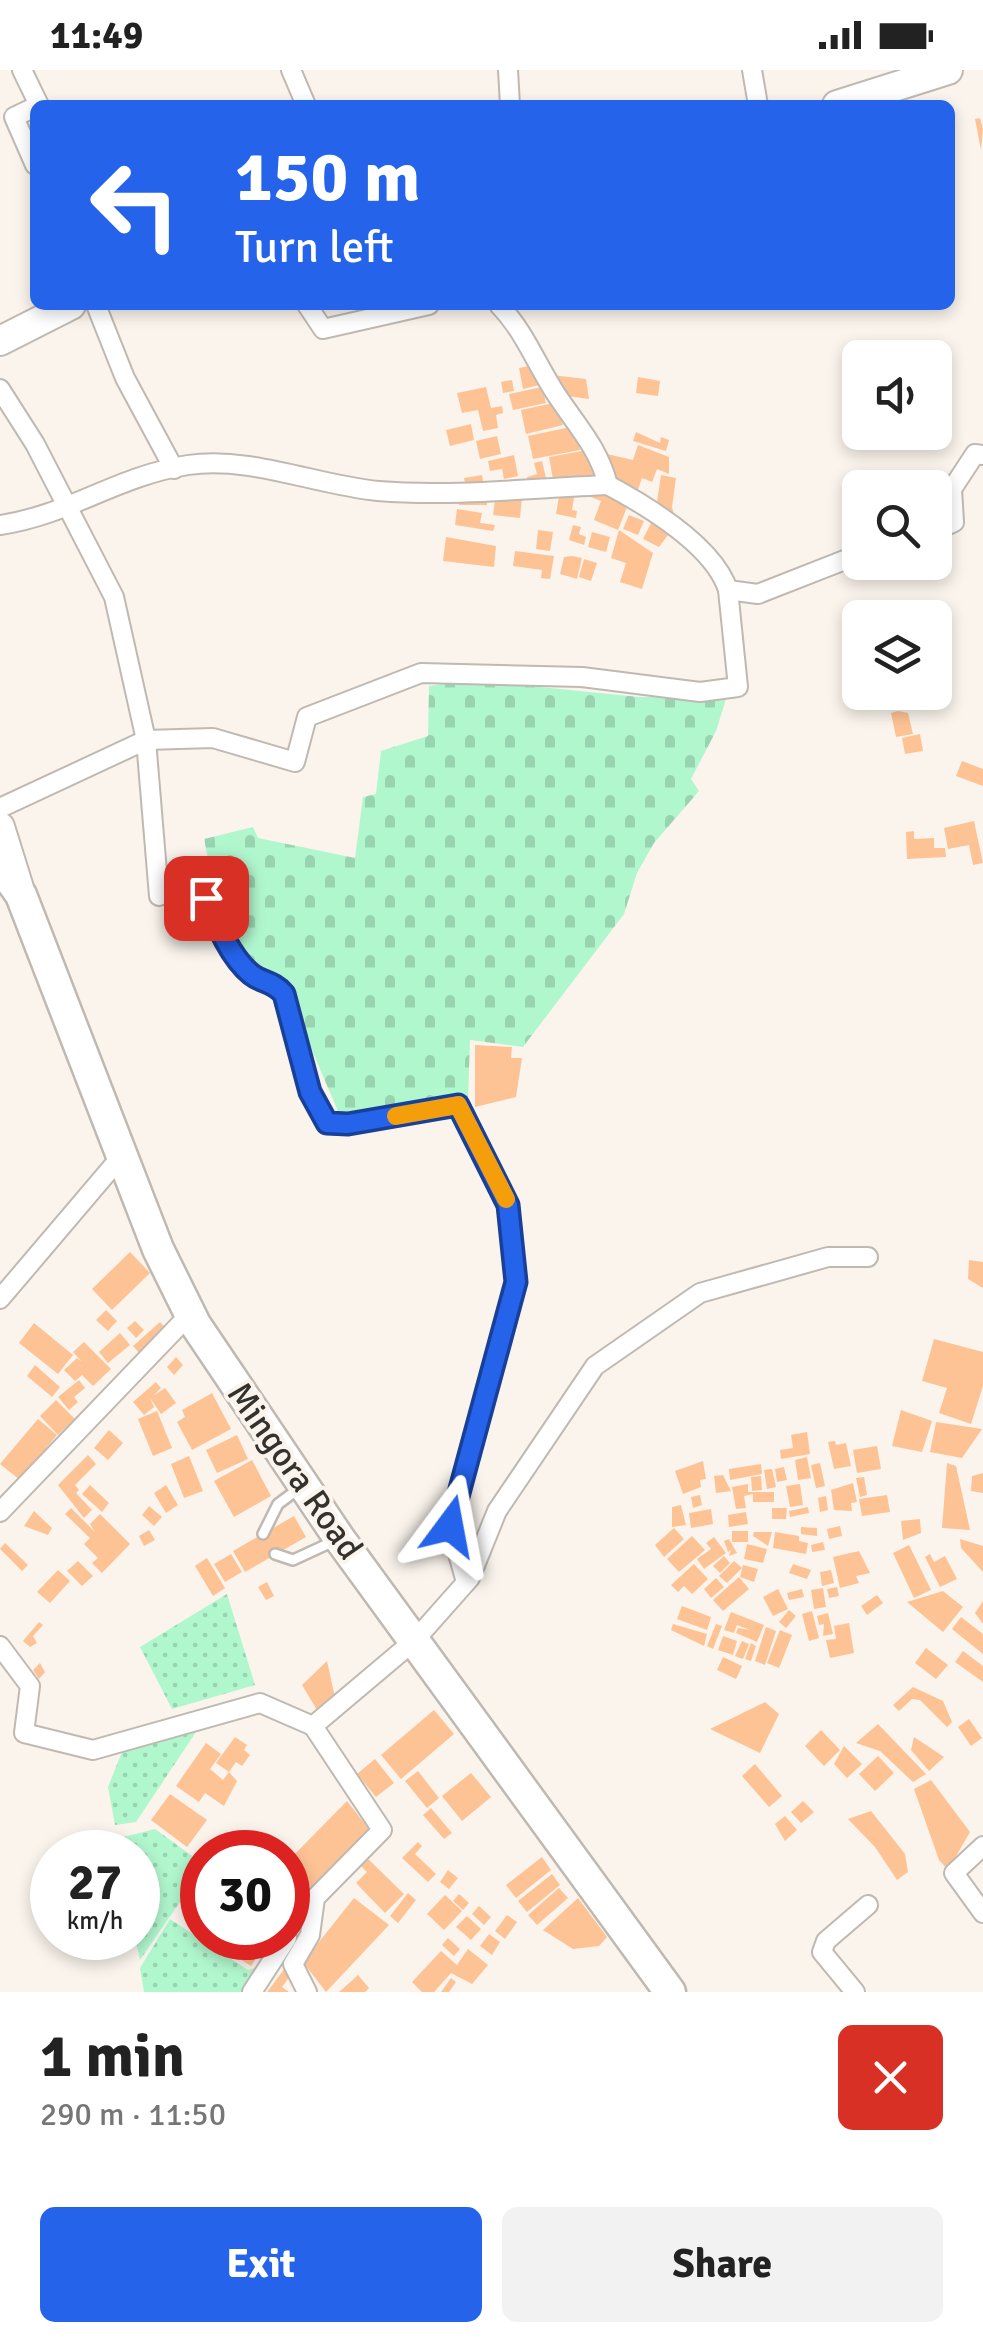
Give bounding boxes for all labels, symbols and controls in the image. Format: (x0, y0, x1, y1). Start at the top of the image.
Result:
text: 11:49 (50, 12, 143, 59)
text: 150 m (235, 134, 420, 220)
icon: left (70, 140, 200, 270)
text: Turn left (235, 220, 394, 275)
map controls (842, 340, 952, 710)
button: sound (842, 340, 952, 450)
button: search (842, 470, 952, 580)
button: layers (842, 600, 952, 710)
pin (164, 856, 249, 941)
icon: arrive (179, 871, 234, 926)
street label: Mingora Road (218, 1374, 372, 1568)
position arrow (398, 1474, 502, 1578)
speed limit sign: 30 (180, 1830, 310, 1960)
text: 27 (68, 1852, 122, 1914)
text: km/h (67, 1905, 123, 1936)
text: 1 min (40, 2020, 185, 2094)
button: close (838, 2025, 943, 2130)
text: 290 m · 11:50 (40, 2095, 226, 2134)
button: Exit (40, 2207, 482, 2322)
button: Share (502, 2207, 943, 2322)

